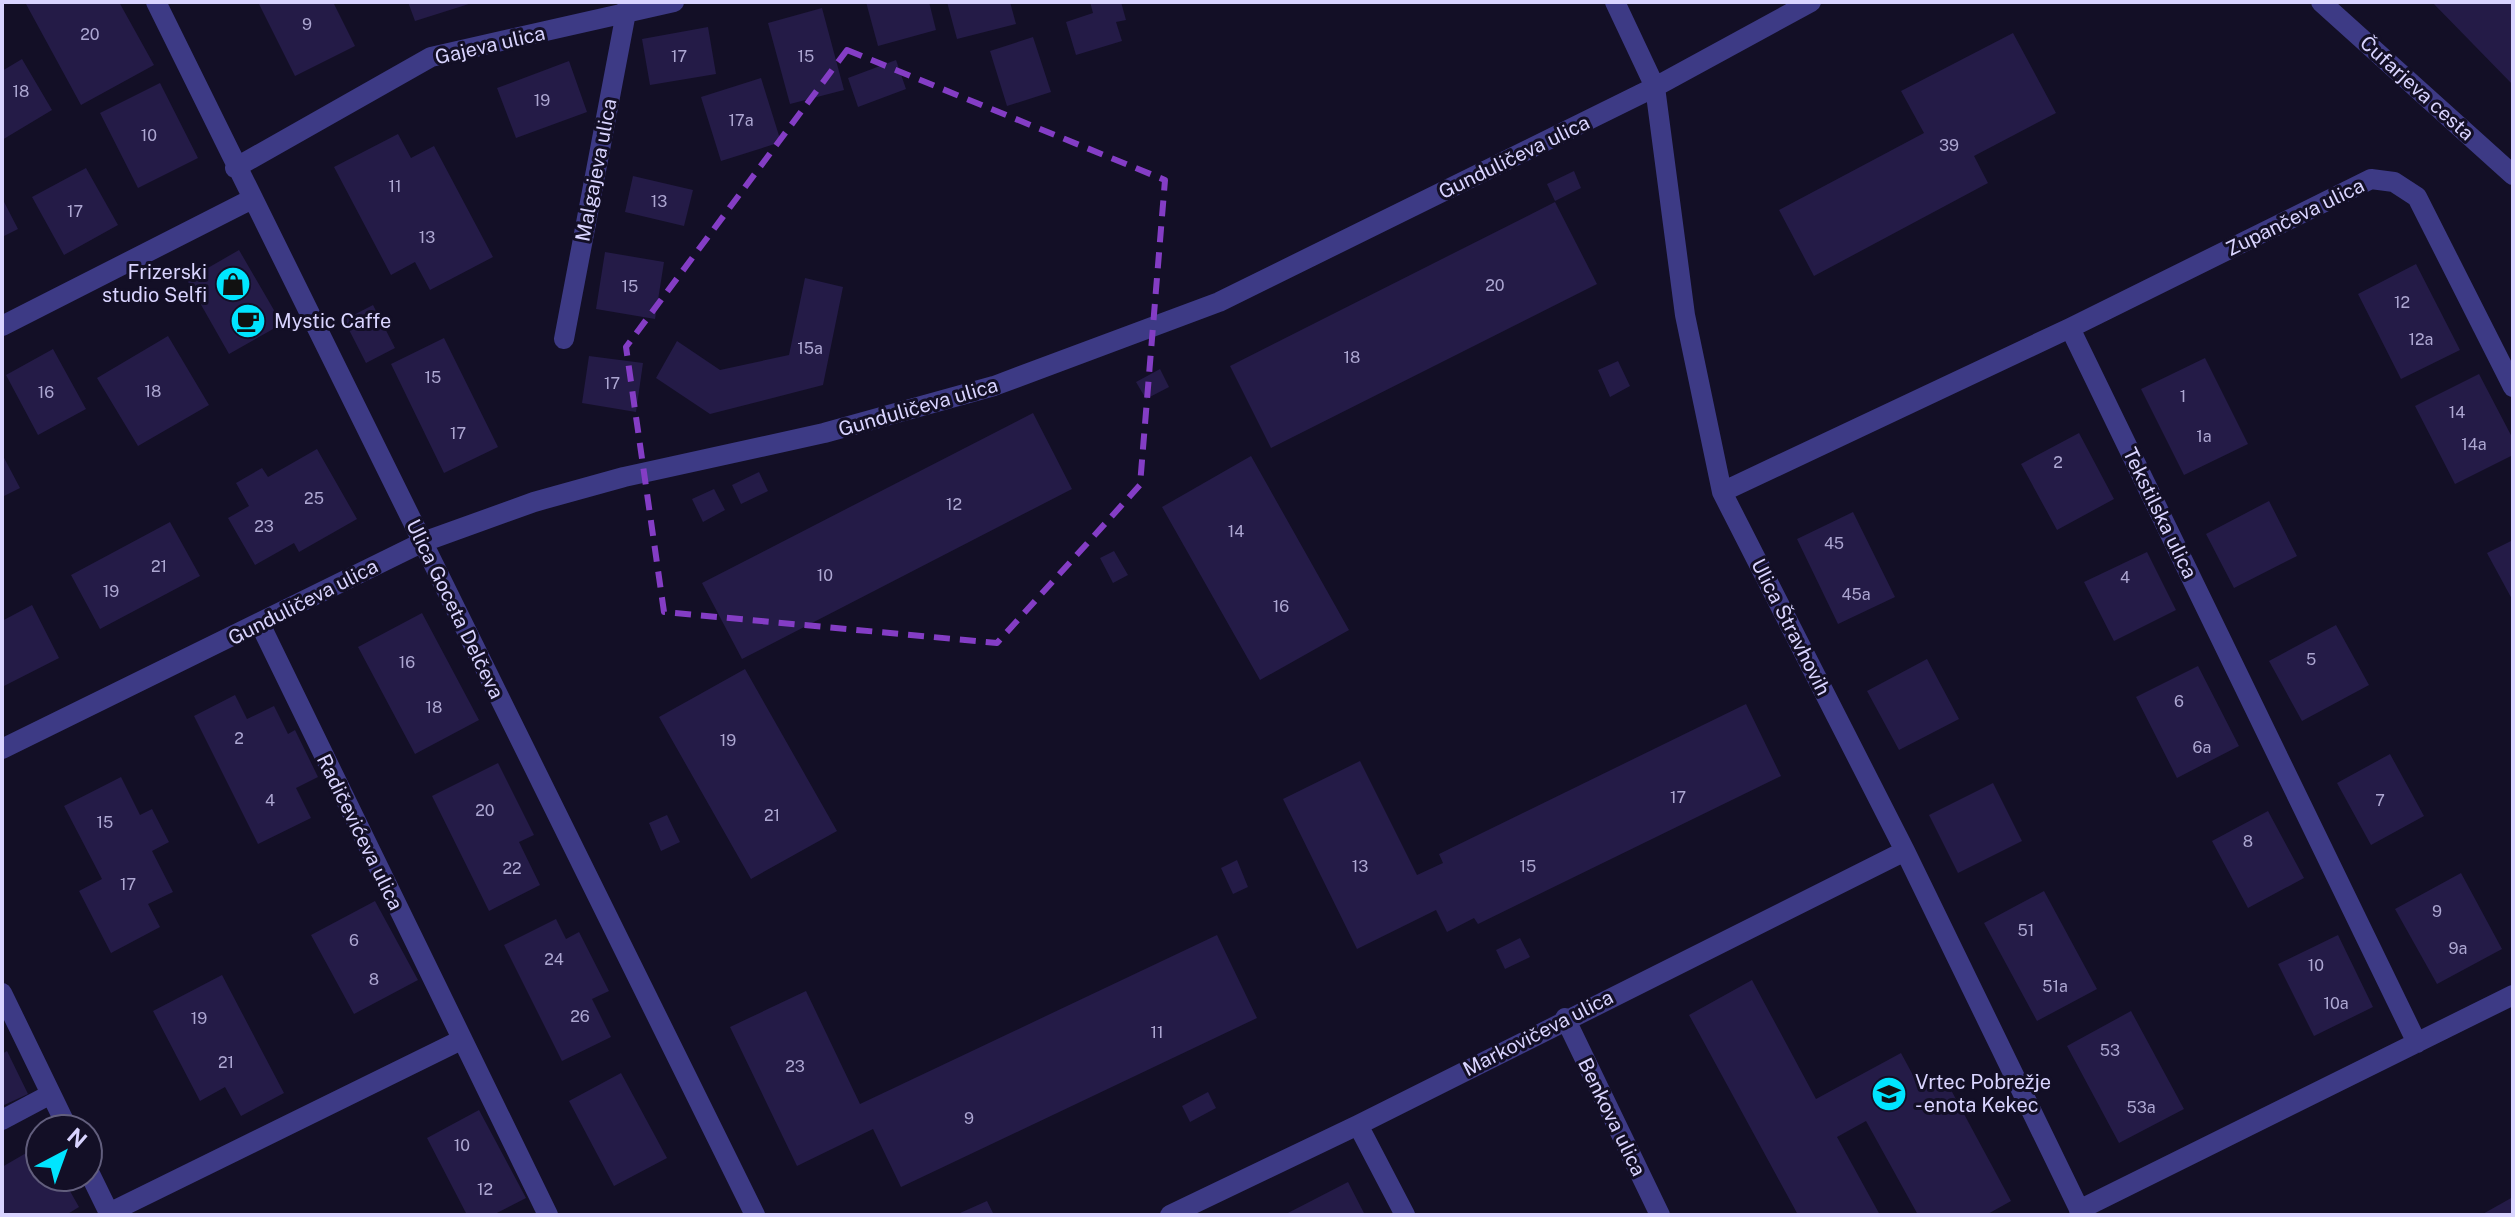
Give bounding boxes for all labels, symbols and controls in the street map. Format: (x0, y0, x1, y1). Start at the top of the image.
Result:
house number: 9 (302, 15, 312, 34)
street label: Gajeva ulica (433, 21, 547, 69)
house number: 20 (80, 25, 100, 44)
street label: Čufarjeva cesta (2355, 31, 2479, 145)
house number: 17 (671, 47, 687, 66)
house number: 15 (798, 47, 814, 66)
house number: 18 (13, 82, 29, 101)
house number: 19 (534, 91, 550, 110)
street label: Malgajeva ulica (570, 97, 622, 243)
street label: Gunduličeva ulica (1435, 110, 1593, 204)
house number: 17a (729, 111, 753, 130)
house number: 10 (141, 126, 157, 145)
house number: 39 (1939, 136, 1959, 155)
street label: Zupančeva ulica (2222, 173, 2368, 261)
house number: 11 (388, 177, 402, 196)
house number: 13 (651, 192, 667, 211)
house number: 17 (67, 202, 83, 221)
house number: 13 (419, 228, 435, 247)
place label: Frizerski studio Selfi (102, 260, 207, 307)
shop icon: Frizerski studio Selfi (214, 265, 252, 303)
house number: 20 (1485, 276, 1505, 295)
house number: 15 (622, 277, 638, 296)
house number: 12 (2394, 293, 2410, 312)
cafe icon: Mystic Caffe (229, 302, 267, 340)
place label: Mystic Caffe (274, 309, 391, 333)
house number: 12a (2409, 330, 2433, 349)
house number: 15a (797, 339, 823, 358)
house number: 18 (1344, 348, 1360, 367)
house number: 15 (425, 368, 441, 387)
street label: Gunduličeva ulica (836, 373, 1000, 441)
house number: 17 (604, 374, 620, 393)
house number: 18 (145, 382, 161, 401)
house number: 16 (38, 383, 54, 402)
house number: 1 (2180, 387, 2186, 406)
house number: 14 (2449, 403, 2465, 422)
house number: 17 (450, 424, 466, 443)
house number: 1a (2196, 427, 2212, 446)
house number: 14a (2461, 435, 2487, 454)
street label: Tekstilska ulica (2118, 444, 2202, 582)
house number: 2 (2053, 453, 2063, 472)
house number: 25 (304, 489, 324, 508)
house number: 12 (946, 495, 962, 514)
street label: Ulica Goceta Delčeva (401, 515, 509, 703)
house number: 23 (254, 517, 274, 536)
house number: 14 (1228, 522, 1244, 541)
house number: 45 (1824, 534, 1844, 553)
street label: Gunduličeva ulica (224, 554, 382, 650)
street label: Ulica Štravhovih (1746, 555, 1836, 699)
house number: 21 (151, 557, 167, 576)
house number: 10 (817, 566, 833, 585)
house number: 4 (2120, 568, 2130, 587)
house number: 19 (103, 582, 119, 601)
house number: 45a (1841, 585, 1871, 604)
house number: 16 (1273, 597, 1289, 616)
house number: 5 (2306, 650, 2316, 669)
house number: 16 (399, 653, 415, 672)
house number: 6 (2174, 692, 2184, 711)
house number: 18 (426, 698, 442, 717)
house number: 2 (234, 729, 244, 748)
house number: 19 (720, 731, 736, 750)
house number: 6a (2193, 738, 2211, 757)
street label: Radičevićeva ulica (312, 750, 408, 914)
house number: 17 (1670, 788, 1686, 807)
house number: 4 (265, 791, 275, 810)
house number: 7 (2375, 791, 2385, 810)
house number: 20 (475, 801, 495, 820)
house number: 21 (764, 806, 780, 825)
house number: 15 (97, 813, 113, 832)
house number: 8 (2243, 832, 2253, 851)
house number: 13 (1352, 857, 1368, 876)
house number: 15 (1520, 857, 1536, 876)
house number: 22 (502, 859, 522, 878)
house number: 17 (120, 875, 136, 894)
house number: 9 (2432, 902, 2442, 921)
house number: 51 (2018, 921, 2034, 940)
house number: 6 (349, 931, 359, 950)
house number: 9a (2449, 939, 2467, 958)
house number: 24 (544, 950, 564, 969)
house number: 10 (2308, 956, 2324, 975)
house number: 8 (369, 970, 379, 989)
house number: 51a (2042, 977, 2068, 996)
street label: Markovičeva ulica (1459, 985, 1617, 1081)
house number: 10a (2323, 994, 2349, 1013)
house number: 26 (570, 1007, 590, 1026)
house number: 19 (191, 1009, 207, 1028)
house number: 11 (1150, 1023, 1164, 1042)
house number: 53 (2100, 1041, 2120, 1060)
house number: 21 (218, 1053, 234, 1072)
street label: Benkova ulica (1573, 1054, 1651, 1180)
house number: 23 (785, 1057, 805, 1076)
place label: Vrtec Pobrežje - enota Kekec (1915, 1070, 2051, 1117)
school or university icon: Vrtec Pobrežje - enota Kekec (1870, 1075, 1908, 1113)
house number: 53a (2126, 1098, 2156, 1117)
house number: 9 (964, 1109, 974, 1128)
north arrow (24, 1113, 104, 1193)
text: N (62, 1122, 92, 1153)
house number: 10 (454, 1136, 470, 1155)
house number: 12 (477, 1180, 493, 1199)

